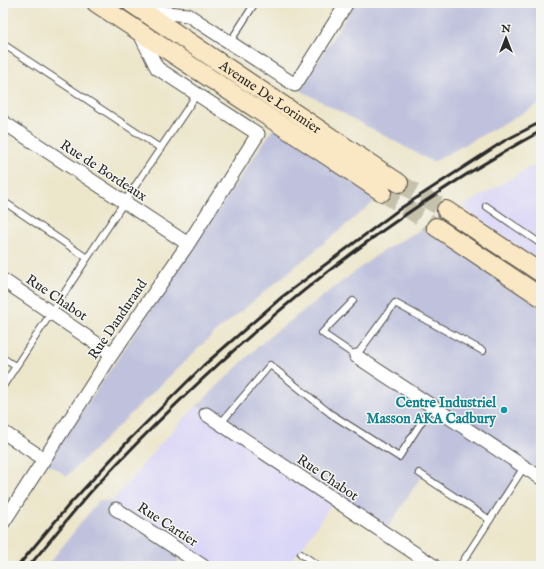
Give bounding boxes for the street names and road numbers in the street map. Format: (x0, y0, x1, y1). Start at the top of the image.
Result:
street label: Avenue De Lorimier (215, 56, 324, 138)
street label: Rue de Bordeaux (57, 136, 151, 206)
street label: Rue Chabot (22, 271, 91, 325)
street label: Rue Dandurand (84, 276, 152, 363)
street label: Rue Chabot (293, 451, 362, 505)
street label: Rue Cartier (134, 499, 201, 551)

